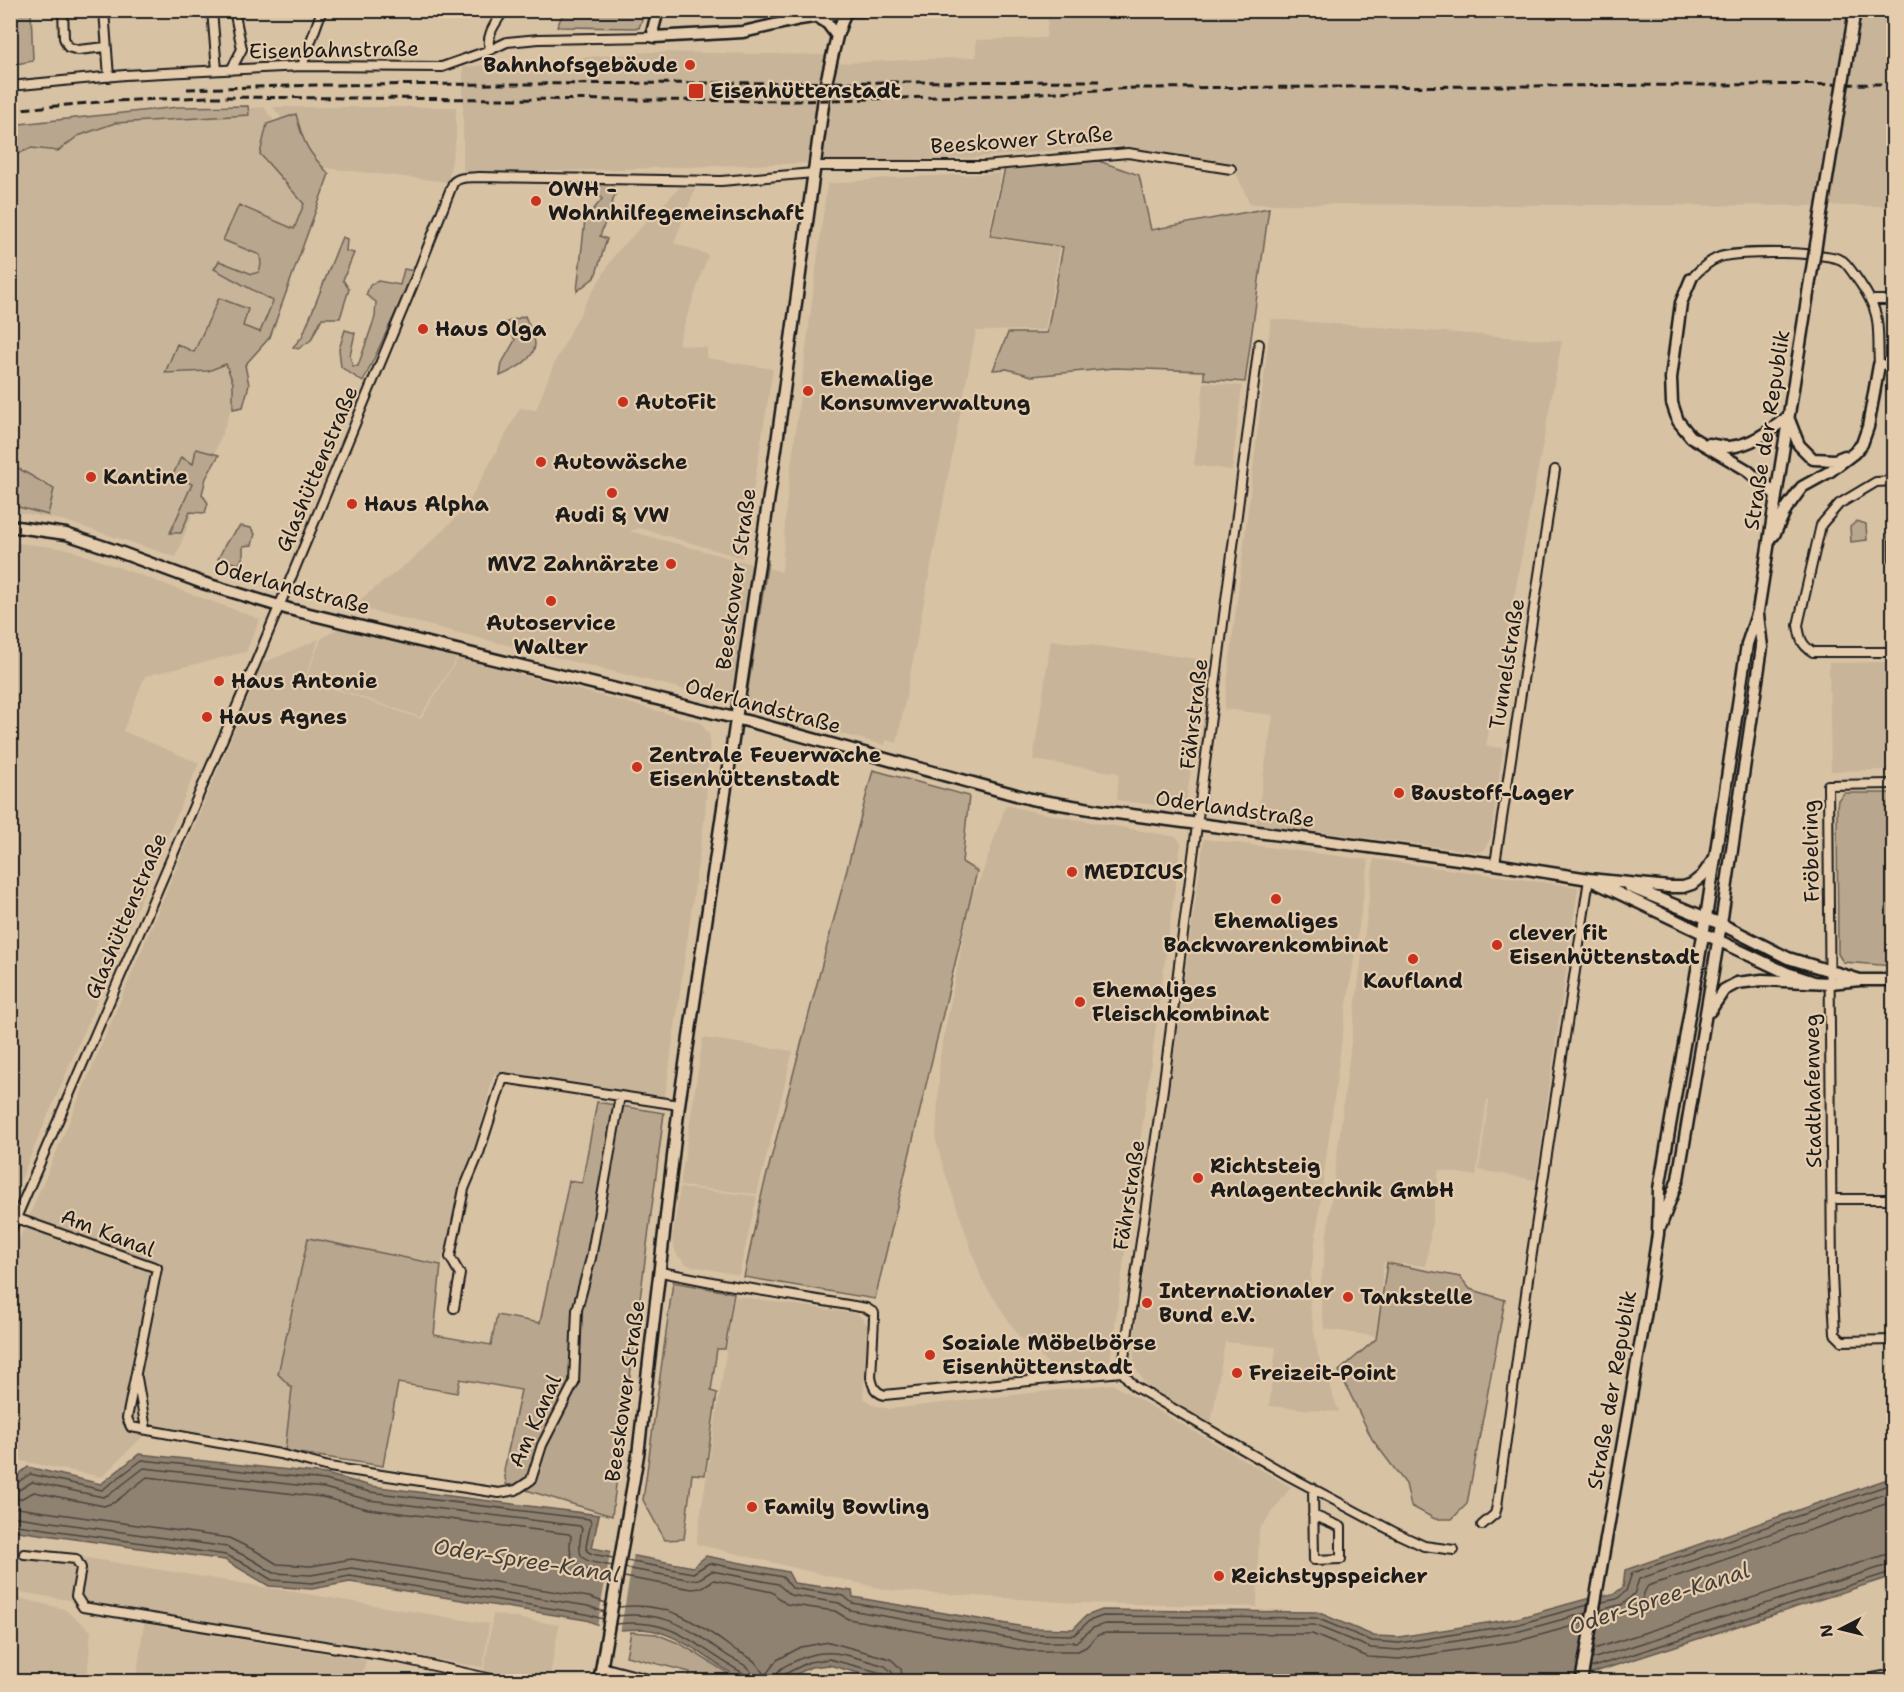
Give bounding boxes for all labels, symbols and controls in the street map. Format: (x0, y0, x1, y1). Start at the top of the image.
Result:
street label: Eisenbahnstraße (249, 35, 419, 65)
place label: Bahnhofsgebäude (483, 51, 678, 79)
marker: Bahnhofsgebäude (683, 58, 697, 72)
place label: Eisenhüttenstadt (710, 77, 901, 105)
marker: Eisenhüttenstadt (687, 82, 705, 100)
street label: Beeskower Straße (930, 120, 1114, 160)
place label: OWH - Wohnhilfegemeinschaft (548, 175, 804, 227)
marker: OWH - Wohnhilfegemeinschaft (529, 194, 543, 208)
place label: Haus Olga (435, 315, 547, 343)
marker: Haus Olga (416, 322, 430, 336)
street label: Straße der Republik (1737, 328, 1797, 532)
place label: Ehemalige Konsumverwaltung (820, 365, 1030, 417)
street label: Glashüttenstraße (269, 382, 365, 556)
marker: Ehemalige Konsumverwaltung (801, 384, 815, 398)
place label: AutoFit (635, 388, 716, 416)
marker: AutoFit (616, 395, 630, 409)
place label: Autowäsche (553, 448, 688, 476)
marker: Autowäsche (534, 455, 548, 469)
place label: Kantine (103, 463, 188, 491)
marker: Kantine (84, 470, 98, 484)
marker: Audi & VW (605, 486, 619, 500)
street label: Beeskower Straße (709, 486, 763, 672)
place label: Haus Alpha (364, 490, 489, 518)
marker: Haus Alpha (345, 497, 359, 511)
place label: Audi & VW (555, 501, 669, 529)
place label: MVZ Zahnärzte (487, 550, 659, 578)
street label: Oderlandstraße (211, 553, 373, 621)
marker: MVZ Zahnärzte (664, 557, 678, 571)
marker: Autoservice Walter (544, 594, 558, 608)
street label: Tunnelstraße (1483, 596, 1531, 732)
place label: Autoservice Walter (486, 609, 616, 661)
street label: Fährstraße (1173, 657, 1215, 771)
place label: Haus Antonie (231, 667, 377, 695)
street label: Oderlandstraße (682, 672, 844, 740)
marker: Haus Antonie (212, 674, 226, 688)
place label: Haus Agnes (219, 703, 347, 731)
marker: Haus Agnes (200, 710, 214, 724)
place label: Zentrale Feuerwache Eisenhüttenstadt (649, 741, 881, 793)
marker: Zentrale Feuerwache Eisenhüttenstadt (630, 760, 644, 774)
place label: Baustoff-Lager (1411, 779, 1574, 807)
street label: Oderlandstraße (1154, 784, 1316, 834)
marker: Baustoff-Lager (1392, 786, 1406, 800)
street label: Fröbelring (1796, 799, 1826, 903)
street label: Glashüttenstraße (78, 829, 174, 1003)
place label: MEDICUS (1084, 858, 1184, 886)
marker: MEDICUS (1065, 865, 1079, 879)
marker: Ehemaliges Backwarenkombinat (1269, 892, 1283, 906)
place label: Ehemaliges Backwarenkombinat (1164, 907, 1388, 959)
place label: clever fit Eisenhüttenstadt (1509, 919, 1700, 971)
marker: clever fit Eisenhüttenstadt (1490, 938, 1504, 952)
marker: Kaufland (1406, 952, 1420, 966)
place label: Kaufland (1363, 967, 1463, 995)
place label: Ehemaliges Fleischkombinat (1092, 976, 1269, 1028)
marker: Ehemaliges Fleischkombinat (1073, 995, 1087, 1009)
street label: Stadthafenweg (1798, 1014, 1828, 1168)
street label: Fährstraße (1106, 1138, 1152, 1252)
place label: Richtsteig Anlagentechnik GmbH (1210, 1152, 1454, 1204)
marker: Richtsteig Anlagentechnik GmbH (1191, 1171, 1205, 1185)
street label: Am Kanal (57, 1202, 160, 1264)
place label: Internationaler Bund e.V. (1159, 1277, 1334, 1329)
place label: Tankstelle (1360, 1283, 1473, 1311)
street label: Straße der Republik (1581, 1288, 1643, 1492)
marker: Tankstelle (1341, 1290, 1355, 1304)
marker: Internationaler Bund e.V. (1140, 1296, 1154, 1310)
street label: Beeskower Straße (598, 1298, 652, 1484)
place label: Soziale Möbelbörse Eisenhüttenstadt (942, 1329, 1157, 1381)
marker: Soziale Möbelbörse Eisenhüttenstadt (923, 1348, 937, 1362)
place label: Freizeit-Point (1249, 1359, 1396, 1387)
marker: Freizeit-Point (1230, 1366, 1244, 1380)
street label: Am Kanal (502, 1370, 568, 1472)
place label: Family Bowling (764, 1493, 929, 1521)
marker: Family Bowling (745, 1500, 759, 1514)
water label: Oder-Spree-Kanal (431, 1531, 622, 1590)
water label: Oder-Spree-Kanal (1565, 1556, 1753, 1641)
place label: Reichstypspeicher (1231, 1562, 1428, 1590)
marker: Reichstypspeicher (1212, 1569, 1226, 1583)
north arrow (1811, 1599, 1871, 1659)
text: N (1815, 1623, 1838, 1638)

